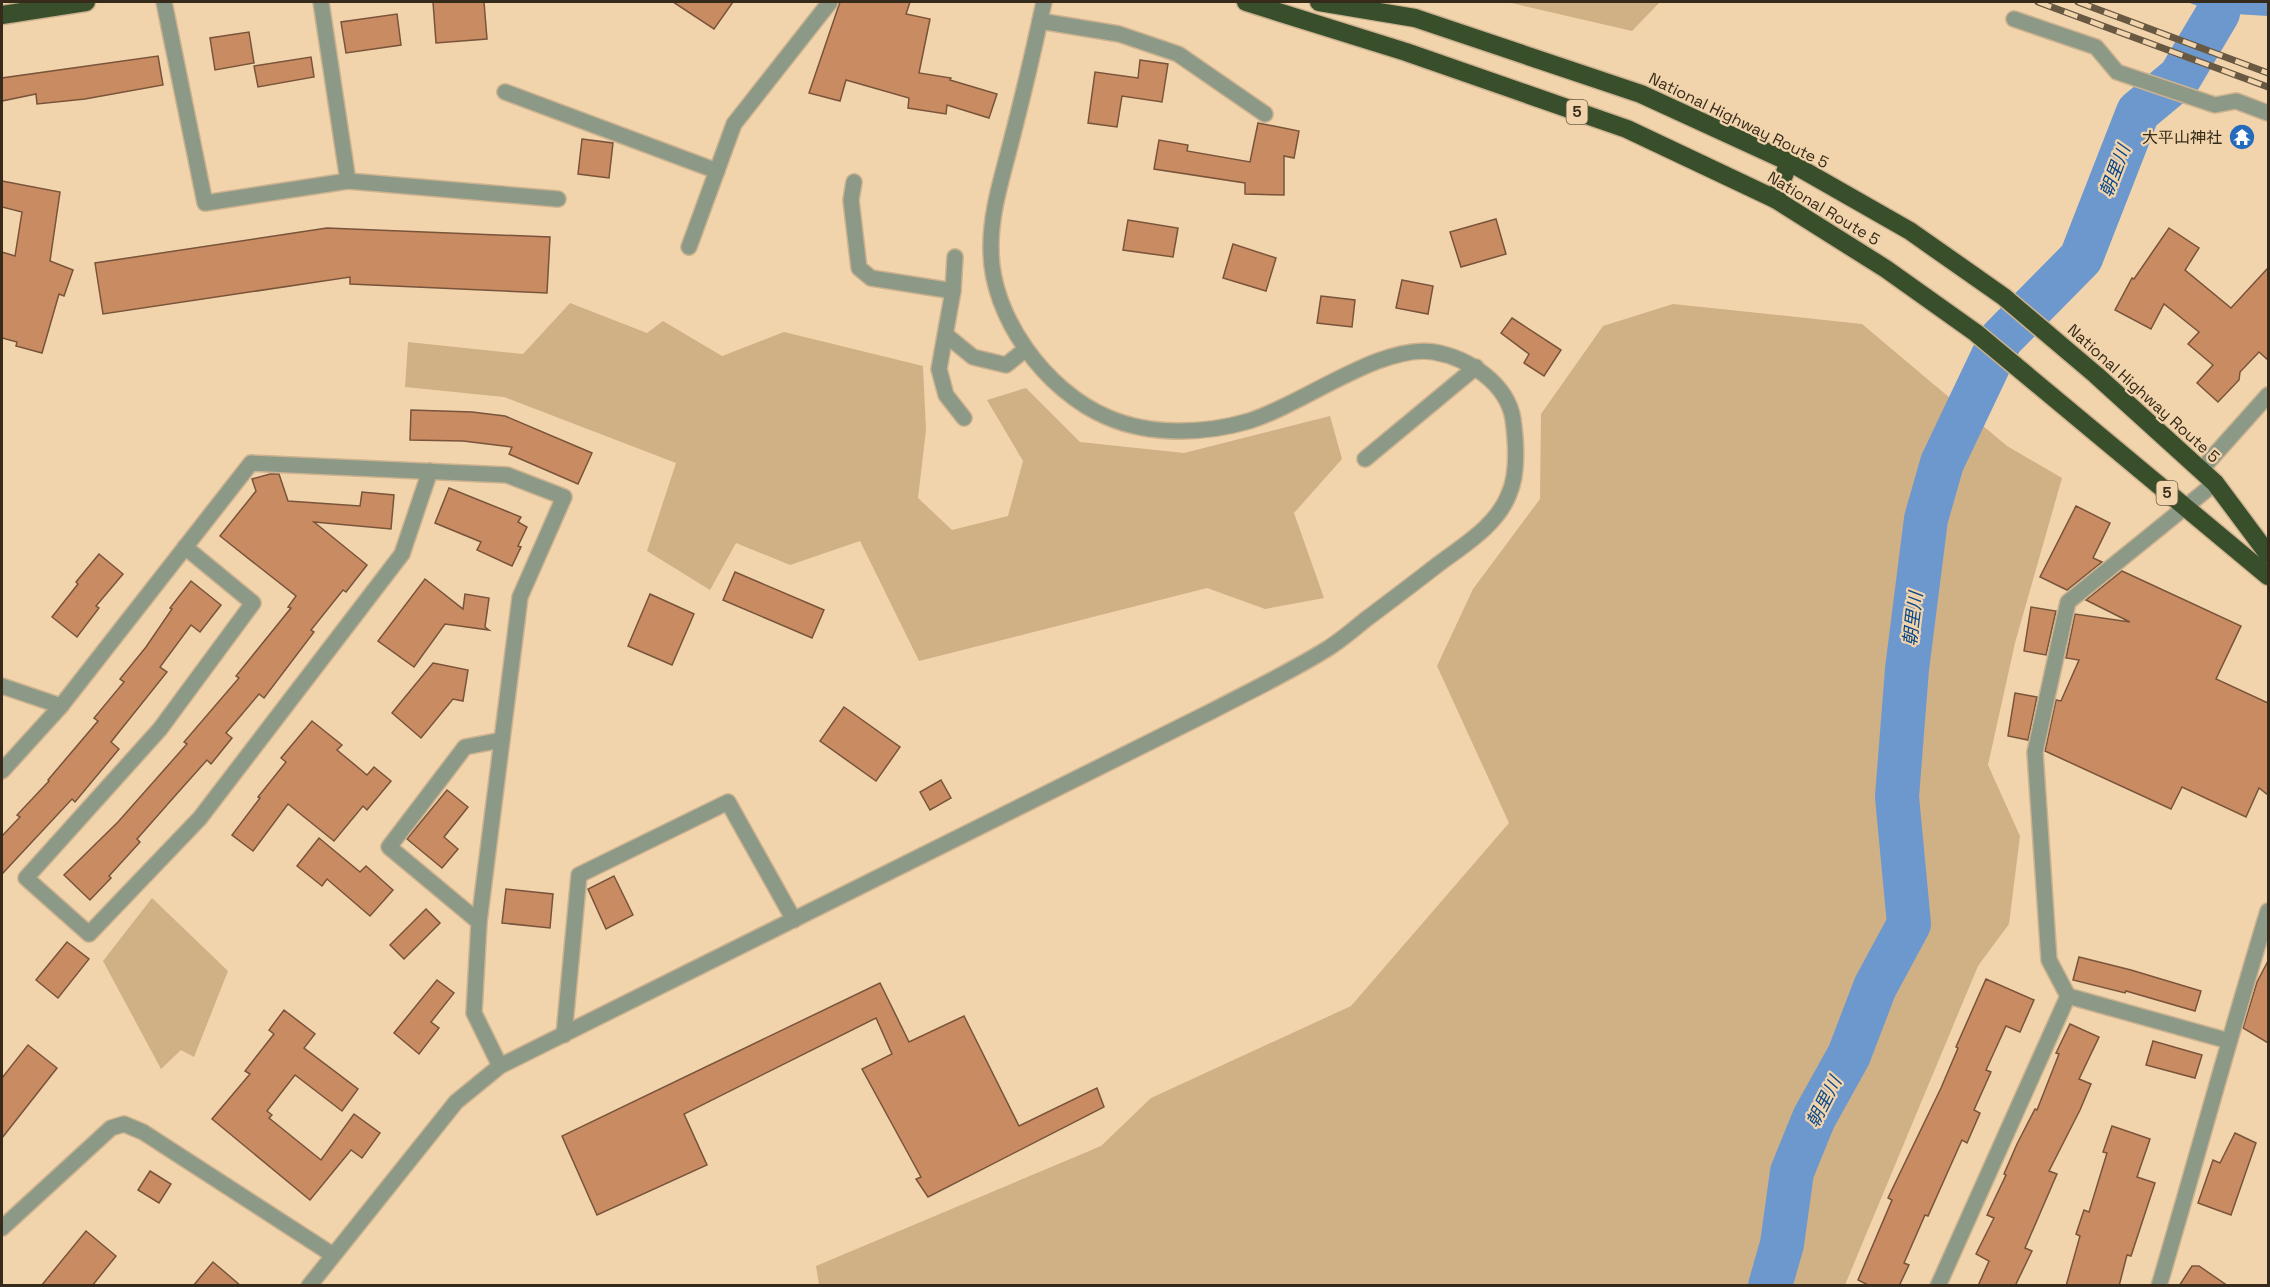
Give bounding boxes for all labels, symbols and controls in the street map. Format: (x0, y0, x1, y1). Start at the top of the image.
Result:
street label: National Highway Route 5 (1645, 68, 1832, 173)
road number: 5 (1566, 100, 1588, 124)
temple icon: 大平山神社 (2227, 122, 2257, 152)
place label: 大平山神社 (2142, 127, 2222, 148)
water label: 朝里川 (2094, 140, 2136, 200)
street label: National Route 5 (1764, 167, 1884, 250)
street label: National Highway Route 5 (2063, 319, 2224, 467)
road number: 5 (2156, 481, 2178, 505)
water label: 朝里川 (1898, 589, 1927, 647)
water label: 朝里川 (1801, 1071, 1847, 1131)

